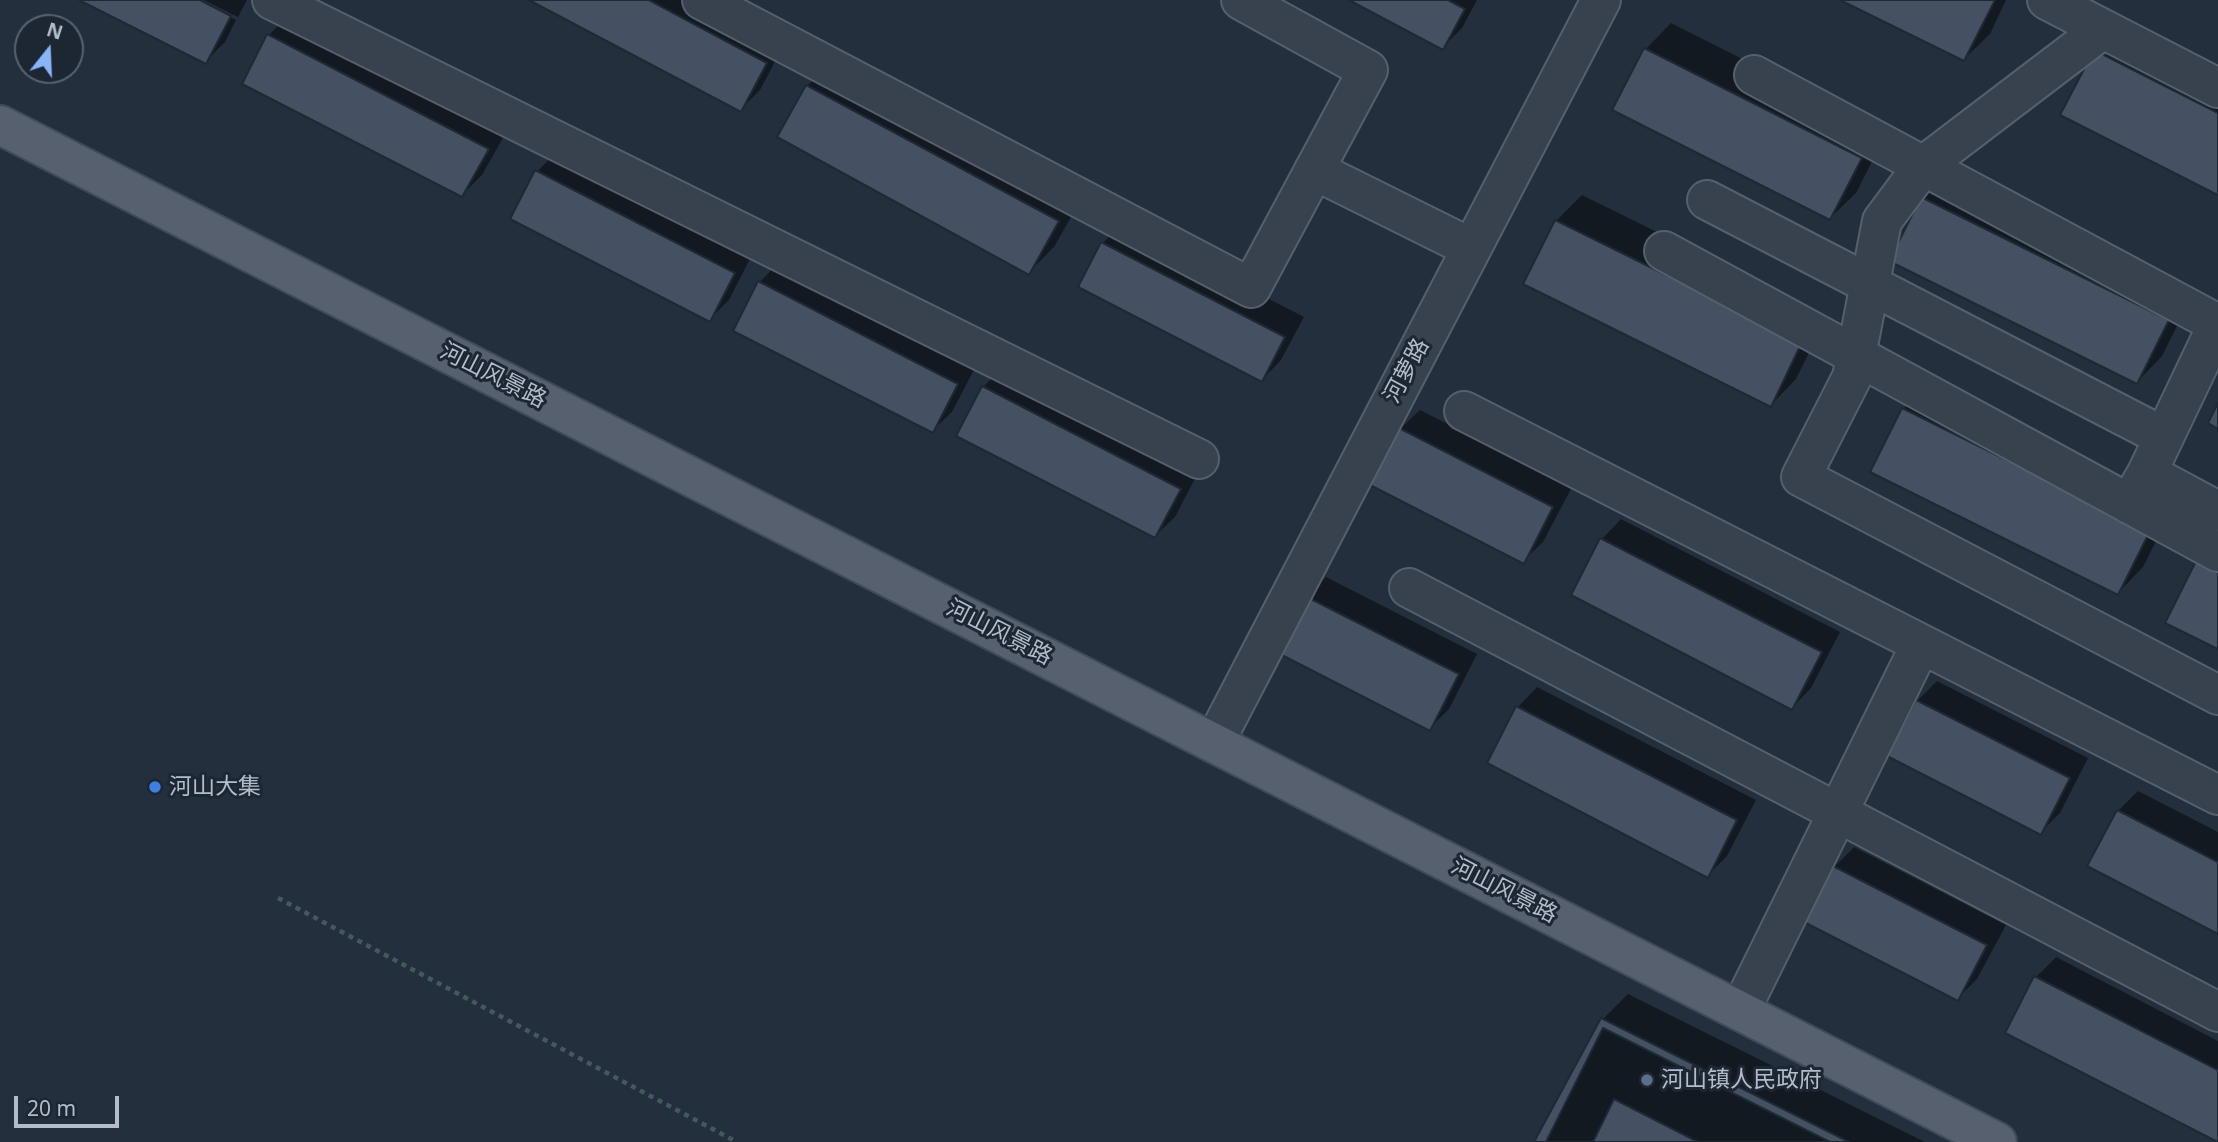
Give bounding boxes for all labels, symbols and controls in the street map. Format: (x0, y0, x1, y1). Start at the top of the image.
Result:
north arrow (14, 14, 84, 84)
text: N (43, 16, 66, 46)
street label: 河萝路 (1379, 334, 1435, 408)
street label: 河山风景路 (436, 338, 550, 414)
street label: 河山风景路 (942, 595, 1056, 671)
place label: 河山大集 (169, 773, 261, 801)
marker: 河山大集 (147, 779, 163, 795)
street label: 河山风景路 (1447, 853, 1561, 929)
place label: 河山镇人民政府 (1661, 1066, 1822, 1094)
marker: 河山镇人民政府 (1639, 1072, 1655, 1088)
scale bar (18, 1082, 122, 1126)
text: 20 m (27, 1094, 76, 1122)

